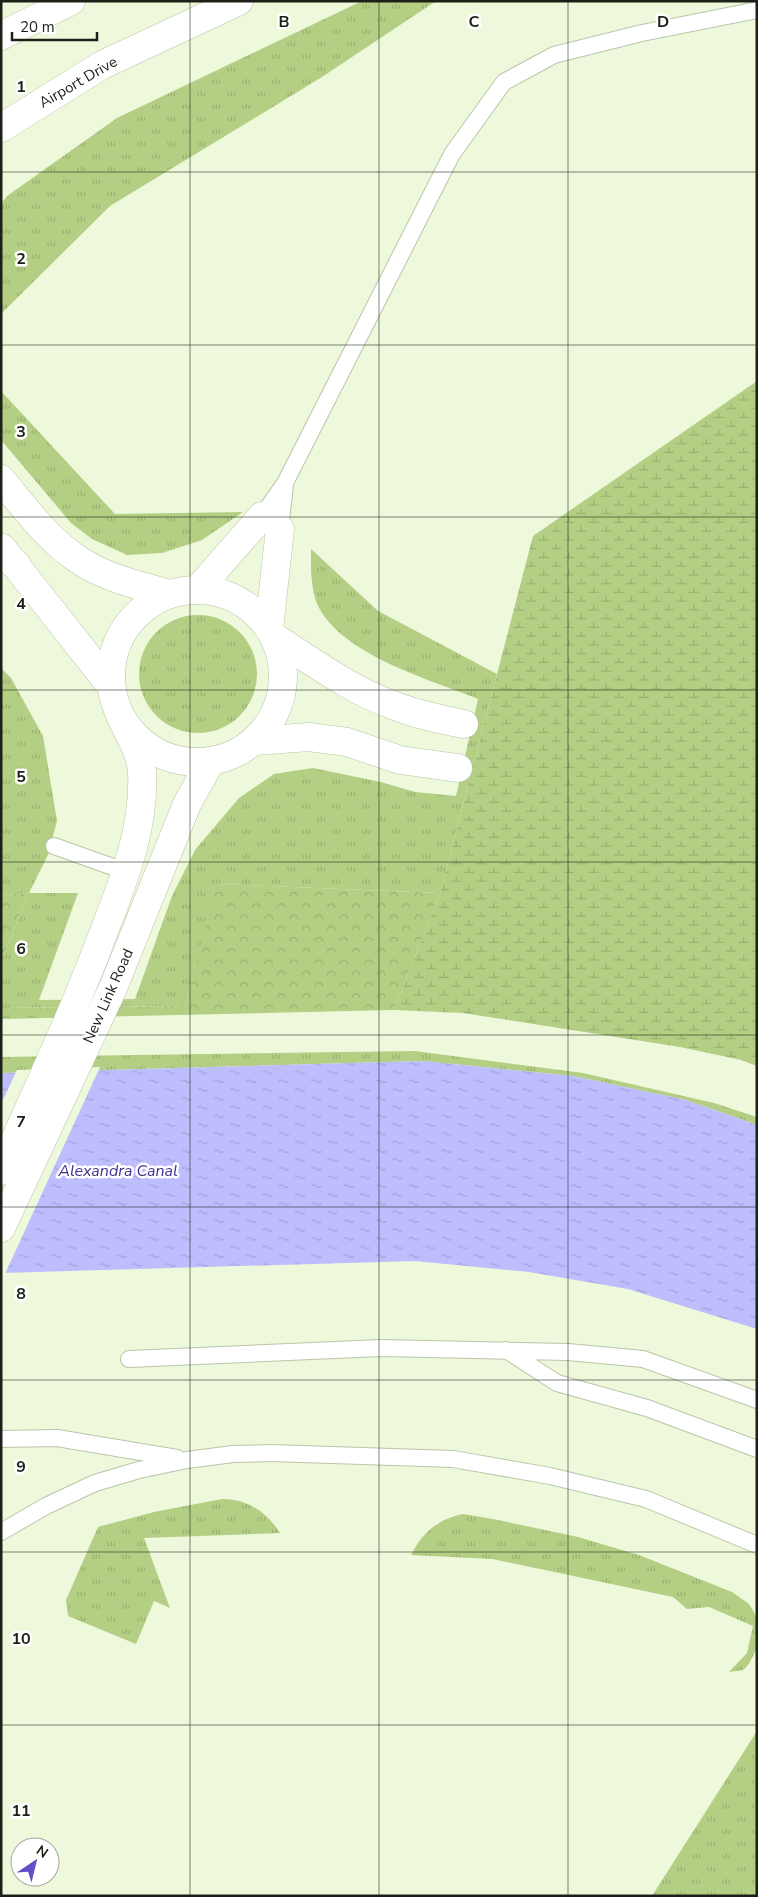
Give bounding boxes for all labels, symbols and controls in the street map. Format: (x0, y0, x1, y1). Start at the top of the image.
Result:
scale bar (12, 10, 98, 42)
text: B (278, 11, 290, 33)
text: C (469, 11, 480, 33)
text: D (657, 11, 669, 33)
text: 20 m (20, 17, 55, 37)
street label: Airport Drive (35, 52, 121, 112)
text: 1 (16, 76, 26, 98)
text: 2 (16, 248, 26, 270)
text: 3 (16, 421, 26, 443)
text: 4 (16, 593, 26, 615)
text: 5 (16, 766, 26, 788)
text: 6 (16, 938, 26, 960)
street label: New Link Road (78, 945, 138, 1047)
text: 7 (16, 1111, 26, 1133)
water label: Alexandra Canal (57, 1160, 178, 1182)
text: 8 (16, 1283, 26, 1305)
text: 9 (16, 1456, 26, 1478)
text: 10 (11, 1628, 31, 1650)
text: 11 (11, 1800, 31, 1822)
north arrow (10, 1837, 60, 1887)
text: N (32, 1841, 52, 1863)

